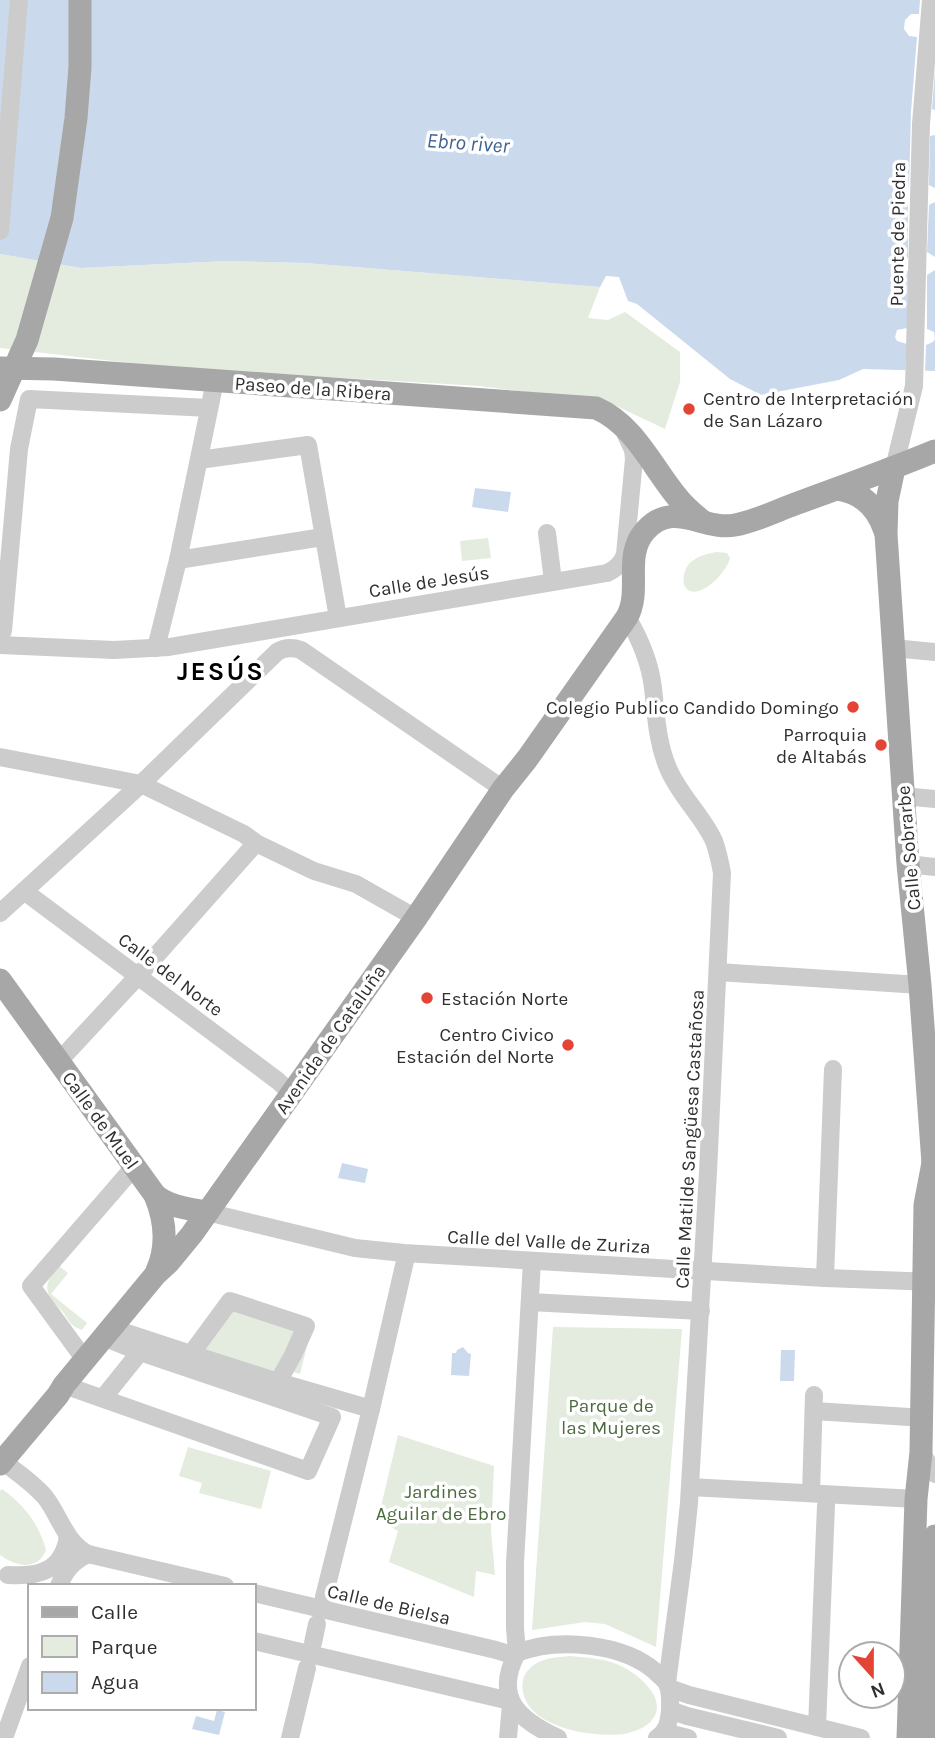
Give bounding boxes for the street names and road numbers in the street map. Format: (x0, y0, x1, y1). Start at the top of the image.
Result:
street label: Puente de Piedra (886, 161, 910, 307)
street label: Paseo de la Ribera (234, 373, 392, 405)
street label: Calle de Jesús (367, 562, 491, 602)
street label: Calle Sobrarbe (893, 785, 925, 911)
street label: Calle del Norte (114, 928, 227, 1021)
street label: Avenida de Cataluña (271, 961, 391, 1118)
street label: Calle Matilde Sangüesa Castañosa (671, 989, 709, 1289)
street label: Calle de Muel (57, 1068, 143, 1174)
street label: Calle del Valle de Zuriza (447, 1226, 651, 1258)
street label: Calle de Bielsa (325, 1580, 452, 1630)

